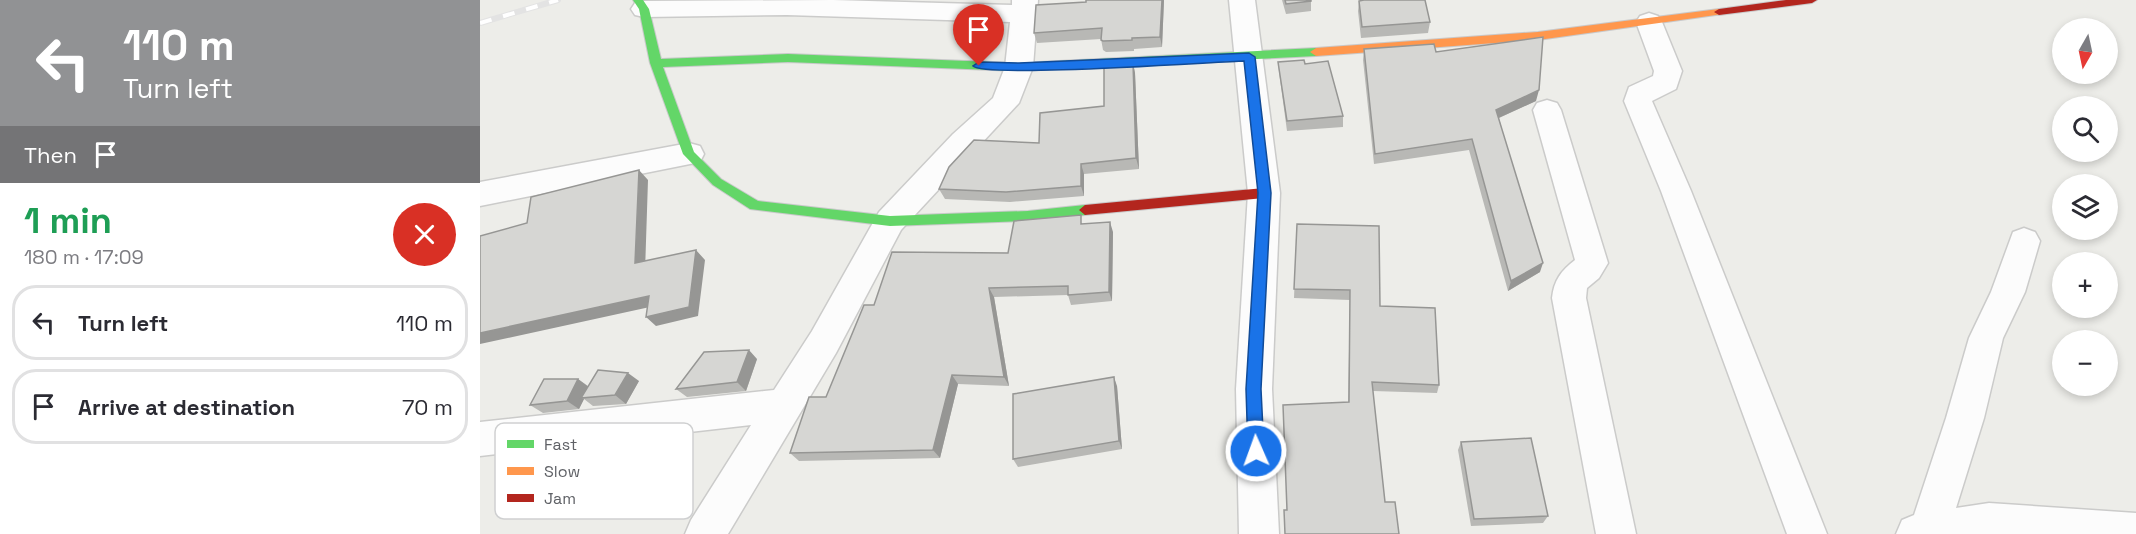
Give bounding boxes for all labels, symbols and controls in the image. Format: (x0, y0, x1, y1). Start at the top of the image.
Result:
pin (953, 4, 1004, 66)
icon: arrive (962, 13, 995, 46)
north arrow (2052, 18, 2118, 84)
map controls (2052, 18, 2118, 396)
text: 110 m (123, 19, 235, 72)
icon: left (24, 24, 102, 102)
text: Turn left (123, 71, 233, 106)
button: search (2052, 96, 2118, 162)
icon: arrive (89, 138, 122, 171)
text: Then (24, 141, 77, 169)
button: layers (2052, 174, 2118, 240)
text: 1 min (24, 198, 112, 244)
button: close (393, 203, 456, 266)
text: 180 m · 17:09 (24, 244, 144, 270)
button: + (2052, 252, 2118, 318)
icon: left (27, 306, 60, 339)
text: Turn left (78, 309, 168, 337)
text: 110 m (396, 309, 453, 337)
button: − (2052, 330, 2118, 396)
icon: arrive (27, 390, 60, 423)
text: Arrive at destination (78, 393, 295, 421)
text: 70 m (402, 393, 453, 421)
position arrow (1224, 419, 1288, 483)
legend (495, 423, 693, 519)
text: Fast (544, 434, 577, 455)
text: Slow (544, 461, 580, 482)
text: Jam (544, 488, 576, 509)

